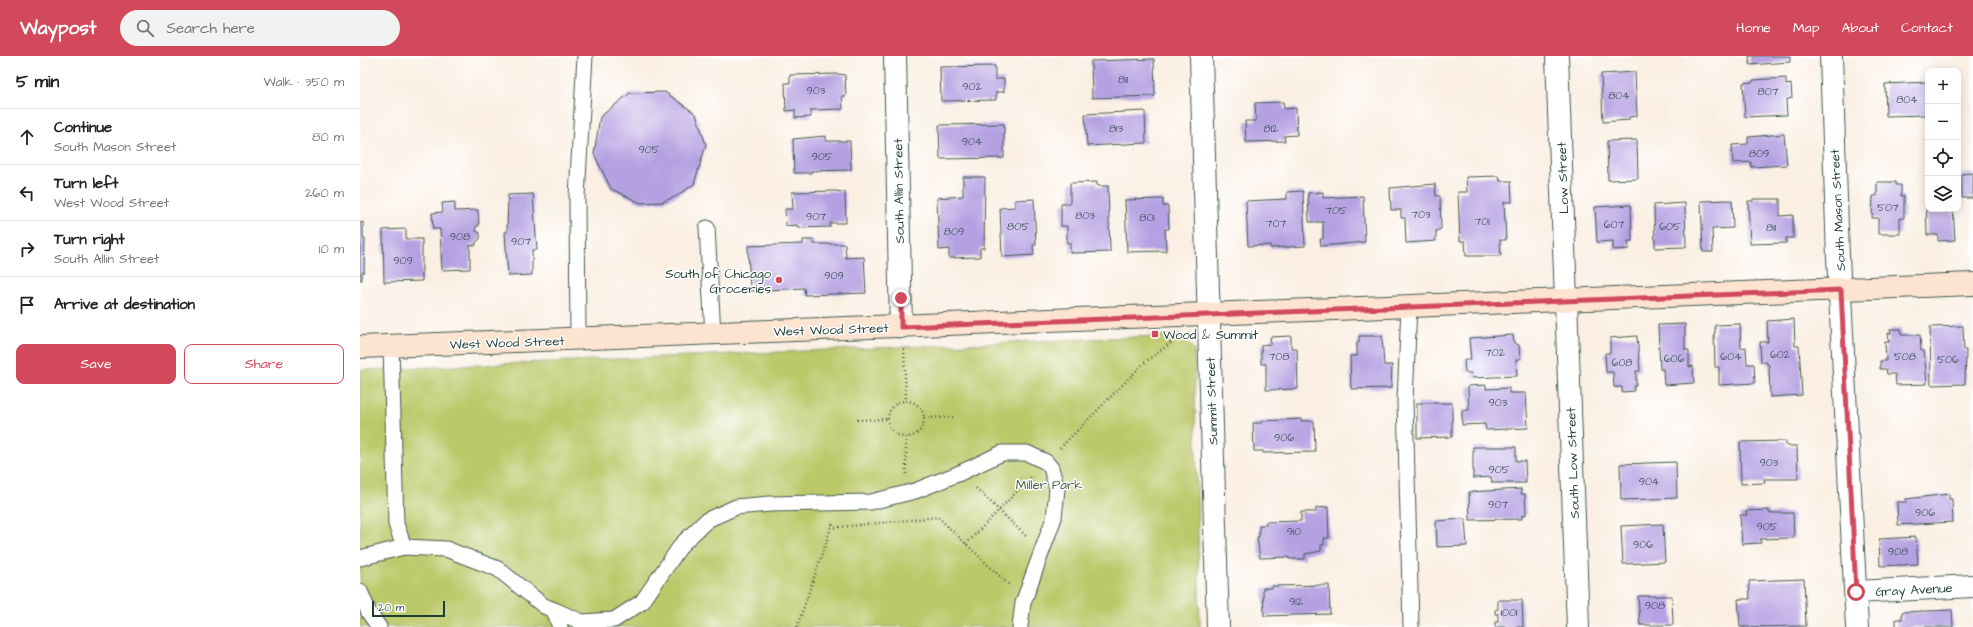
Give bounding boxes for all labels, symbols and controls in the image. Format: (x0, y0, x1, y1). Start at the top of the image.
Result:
search box (120, 10, 400, 46)
text: Waypost (20, 15, 96, 42)
icon: search (134, 17, 156, 39)
text: Search here (166, 18, 255, 39)
text: Home (1736, 18, 1771, 38)
text: Map (1793, 18, 1819, 38)
text: About (1841, 18, 1879, 38)
text: Contact (1901, 18, 1953, 38)
map controls (1925, 68, 1961, 212)
button: + (1925, 68, 1961, 104)
text: 5 min (16, 70, 59, 94)
house number: 811 (1118, 72, 1129, 87)
text: Walk · 350 m (264, 73, 344, 91)
house number: 902 (962, 79, 982, 94)
house number: 903 (807, 83, 826, 98)
house number: 807 (1758, 84, 1779, 99)
house number: 804 (1608, 88, 1630, 103)
house number: 804 (1896, 92, 1918, 107)
button: − (1925, 104, 1961, 140)
text: Continue (54, 117, 112, 138)
house number: 813 (1109, 121, 1123, 136)
house number: 812 (1264, 121, 1279, 136)
icon: ahead (16, 126, 38, 148)
text: 80 m (312, 128, 344, 146)
house number: 904 (962, 134, 983, 149)
street label: South Allin Street (889, 137, 909, 244)
text: South Mason Street (54, 138, 176, 156)
button: locate (1925, 140, 1961, 176)
street label: Low Street (1553, 141, 1573, 214)
house number: 905 (639, 142, 660, 157)
house number: 809 (1749, 146, 1769, 161)
street label: South Mason Street (1826, 148, 1850, 271)
house number: 905 (812, 149, 833, 164)
text: Turn left (54, 173, 118, 194)
button: layers (1925, 176, 1961, 212)
icon: left (16, 182, 38, 204)
text: 260 m (305, 184, 344, 202)
text: West Wood Street (54, 194, 169, 212)
house number: 507 (1877, 200, 1899, 215)
house number: 705 (1325, 203, 1347, 218)
house number: 703 (1411, 207, 1431, 222)
house number: 803 (1075, 208, 1095, 223)
house number: 907 (806, 209, 826, 224)
house number: 801 (1139, 210, 1155, 225)
house number: 701 (1474, 214, 1490, 229)
house number: 707 (1266, 216, 1286, 231)
house number: 607 (1604, 217, 1625, 232)
house number: 805 (1007, 219, 1029, 234)
house number: 605 (1659, 219, 1681, 234)
house number: 811 (1766, 220, 1777, 235)
house number: 809 (944, 224, 964, 239)
text: Turn right (54, 229, 125, 250)
house number: 908 (450, 229, 470, 244)
house number: 907 (511, 234, 531, 249)
icon: right (16, 238, 38, 260)
text: 10 m (319, 240, 344, 258)
text: South Allin Street (54, 250, 159, 268)
house number: 909 (393, 253, 413, 268)
place label: South of Chicago Groceries (665, 265, 772, 298)
house number: 909 (824, 268, 844, 283)
marker: South of Chicago Groceries (774, 275, 784, 285)
route end (892, 289, 910, 307)
icon: arrive (16, 294, 38, 316)
text: Arrive at destination (54, 294, 195, 315)
street label: West Wood Street (773, 319, 890, 341)
place label: Wood & Summit (1163, 326, 1259, 344)
marker: Wood & Summit (1150, 329, 1160, 339)
street label: West Wood Street (449, 332, 566, 354)
button: Save (16, 344, 176, 384)
button: Share (184, 344, 344, 384)
house number: 702 (1485, 345, 1506, 360)
house number: 602 (1770, 347, 1791, 362)
house number: 708 (1269, 349, 1289, 364)
house number: 604 (1720, 349, 1742, 364)
house number: 508 (1894, 349, 1916, 364)
house number: 606 (1664, 351, 1684, 366)
house number: 506 (1937, 352, 1959, 367)
house number: 608 (1612, 355, 1632, 370)
street label: Summit Street (1201, 356, 1223, 445)
house number: 903 (1489, 395, 1508, 410)
street label: South Low Street (1562, 406, 1584, 519)
house number: 906 (1274, 430, 1294, 445)
house number: 903 (1760, 455, 1779, 470)
house number: 905 (1489, 462, 1510, 477)
house number: 904 (1639, 474, 1660, 489)
park label: Miller Park (1016, 476, 1082, 494)
house number: 907 (1488, 497, 1508, 512)
house number: 906 (1915, 505, 1935, 520)
house number: 905 (1757, 519, 1778, 534)
house number: 910 (1287, 524, 1301, 539)
house number: 906 (1633, 537, 1653, 552)
house number: 908 (1888, 544, 1908, 559)
street label: Gray Avenue (1875, 579, 1953, 602)
route start (1847, 583, 1865, 601)
house number: 912 (1289, 594, 1304, 609)
house number: 908 (1645, 598, 1665, 613)
scale bar (372, 599, 445, 618)
text: 20 m (378, 600, 404, 615)
house number: 1001 (1501, 605, 1518, 620)

